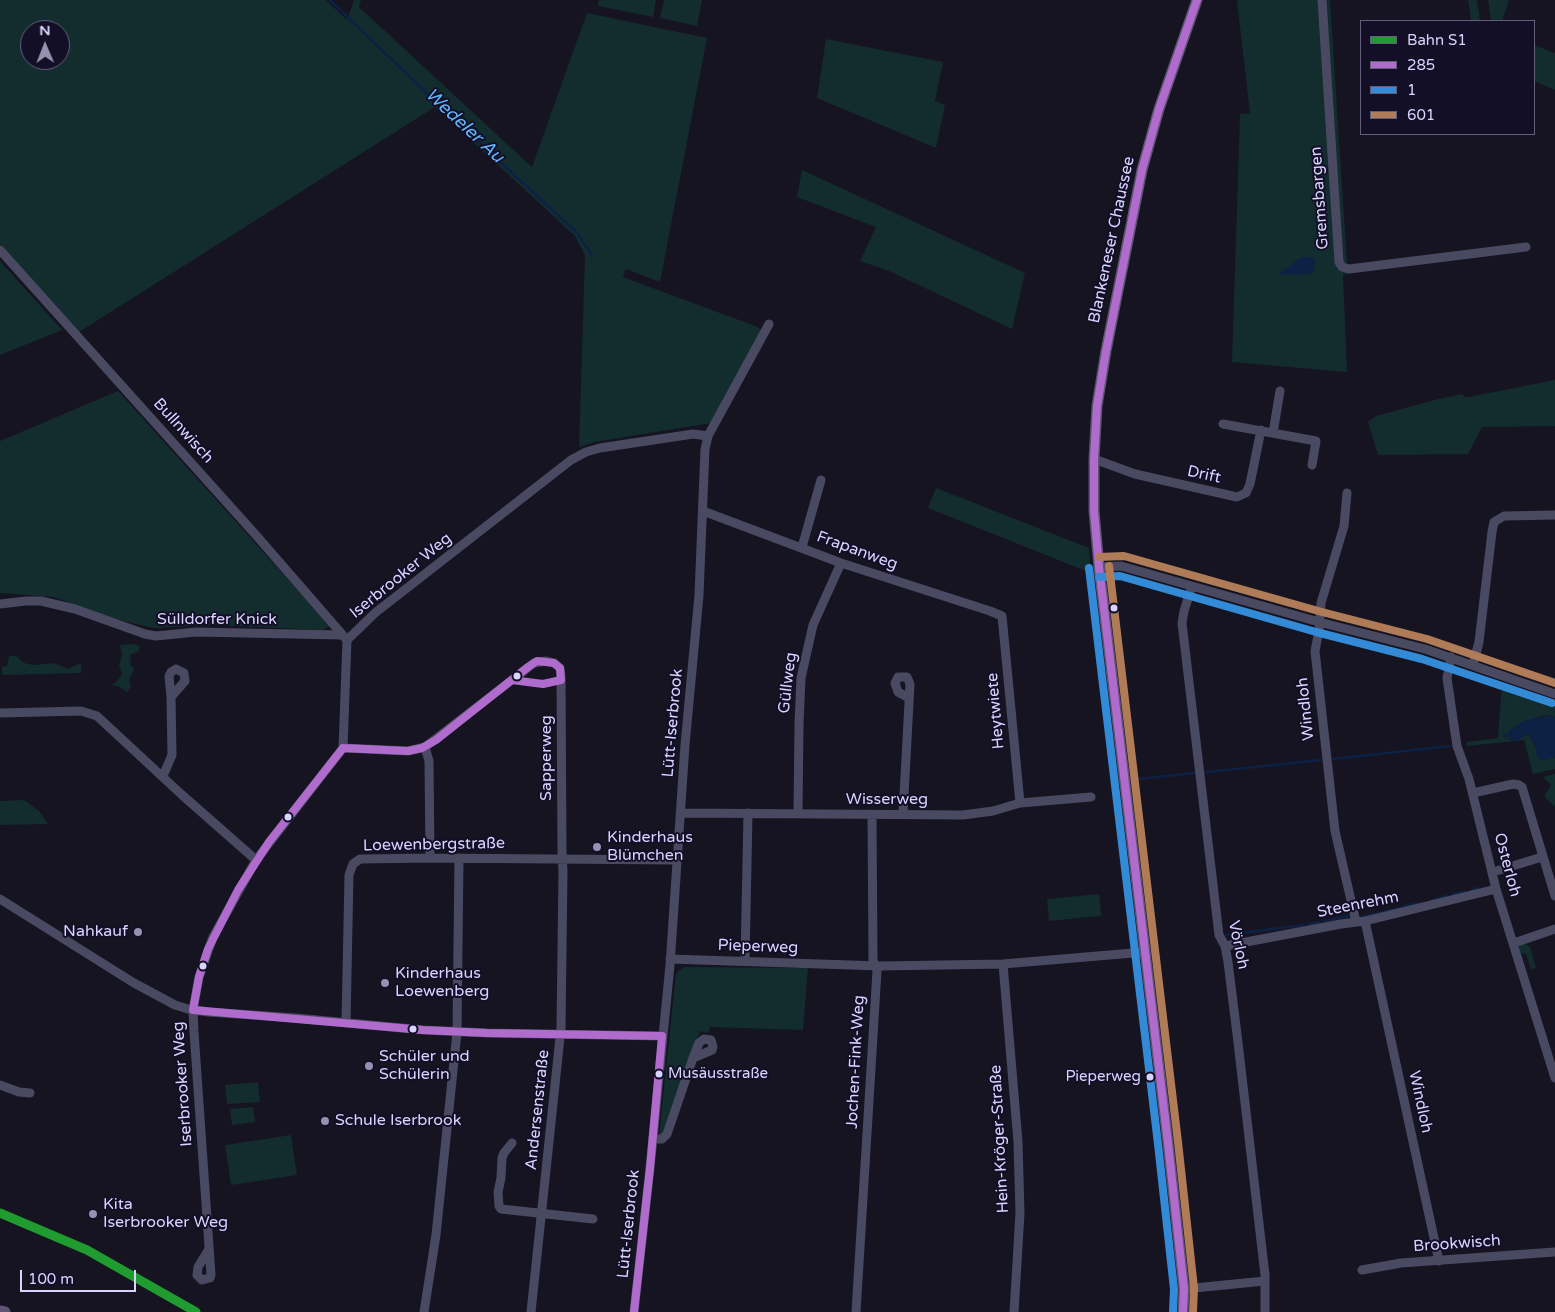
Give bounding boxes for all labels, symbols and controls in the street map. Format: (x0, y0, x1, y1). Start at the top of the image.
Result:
north arrow (20, 20, 70, 70)
legend (1360, 20, 1535, 135)
text: N (39, 22, 51, 39)
text: Bahn S1 (1407, 31, 1467, 49)
text: 285 (1407, 56, 1435, 74)
text: 1 (1407, 81, 1416, 99)
water label: Wedeler Au (420, 84, 508, 168)
text: 601 (1407, 106, 1435, 124)
street label: Gremsbargen (1307, 146, 1333, 250)
street label: Blankeneser Chaussee (1085, 155, 1139, 325)
street label: Bullnwisch (149, 395, 217, 467)
street label: Drift (1185, 462, 1223, 488)
street label: Frapanweg (814, 527, 900, 575)
street label: Iserbrooker Weg (346, 529, 456, 623)
unlabelled marker (1109, 603, 1119, 613)
street label: Sülldorfer Knick (157, 610, 277, 630)
street label: Güllweg (775, 651, 801, 715)
street label: Lütt-Iserbrook (659, 668, 687, 778)
unlabelled marker (512, 671, 522, 681)
street label: Heytwiete (983, 672, 1009, 750)
street label: Windloh (1293, 677, 1319, 741)
street label: Sapperweg (537, 715, 557, 801)
street label: Wisserweg (846, 790, 928, 810)
unlabelled marker (283, 812, 293, 822)
place label: Kinderhaus Blümchen (607, 828, 693, 866)
street label: Osterloh (1489, 831, 1525, 899)
street label: Loewenbergstraße (363, 834, 505, 856)
marker: Kinderhaus Blümchen (591, 841, 603, 853)
street label: Steenrehm (1316, 888, 1400, 922)
street label: Vörloh (1223, 919, 1253, 971)
place label: Nahkauf (63, 922, 128, 942)
marker: Nahkauf (132, 926, 144, 938)
street label: Pieperweg (717, 936, 799, 958)
unlabelled marker (198, 961, 208, 971)
place label: Kinderhaus Loewenberg (395, 964, 489, 1002)
marker: Kinderhaus Loewenberg (379, 977, 391, 989)
street label: Jochen-Fink-Weg (843, 995, 869, 1129)
street label: Iserbrooker Weg (169, 1021, 197, 1147)
unlabelled marker (408, 1024, 418, 1034)
place label: Schüler und Schülerin (379, 1047, 470, 1085)
street label: Andersenstraße (522, 1049, 554, 1171)
marker: Schüler und Schülerin (363, 1060, 375, 1072)
street label: Hein-Kröger-Straße (987, 1064, 1013, 1214)
place label: Musäusstraße (668, 1065, 768, 1083)
place label: Pieperweg (1065, 1068, 1141, 1086)
marker: Musäusstraße (654, 1069, 664, 1079)
street label: Windloh (1404, 1069, 1436, 1135)
marker: Pieperweg (1145, 1072, 1155, 1082)
place label: Schule Iserbrook (335, 1111, 461, 1131)
marker: Schule Iserbrook (319, 1115, 331, 1127)
street label: Lütt-Iserbrook (614, 1169, 644, 1279)
place label: Kita Iserbrooker Weg (103, 1195, 228, 1233)
marker: Kita Iserbrooker Weg (87, 1208, 99, 1220)
street label: Brookwisch (1413, 1231, 1501, 1257)
scale bar (22, 1260, 139, 1292)
text: 100 m (28, 1270, 74, 1288)

